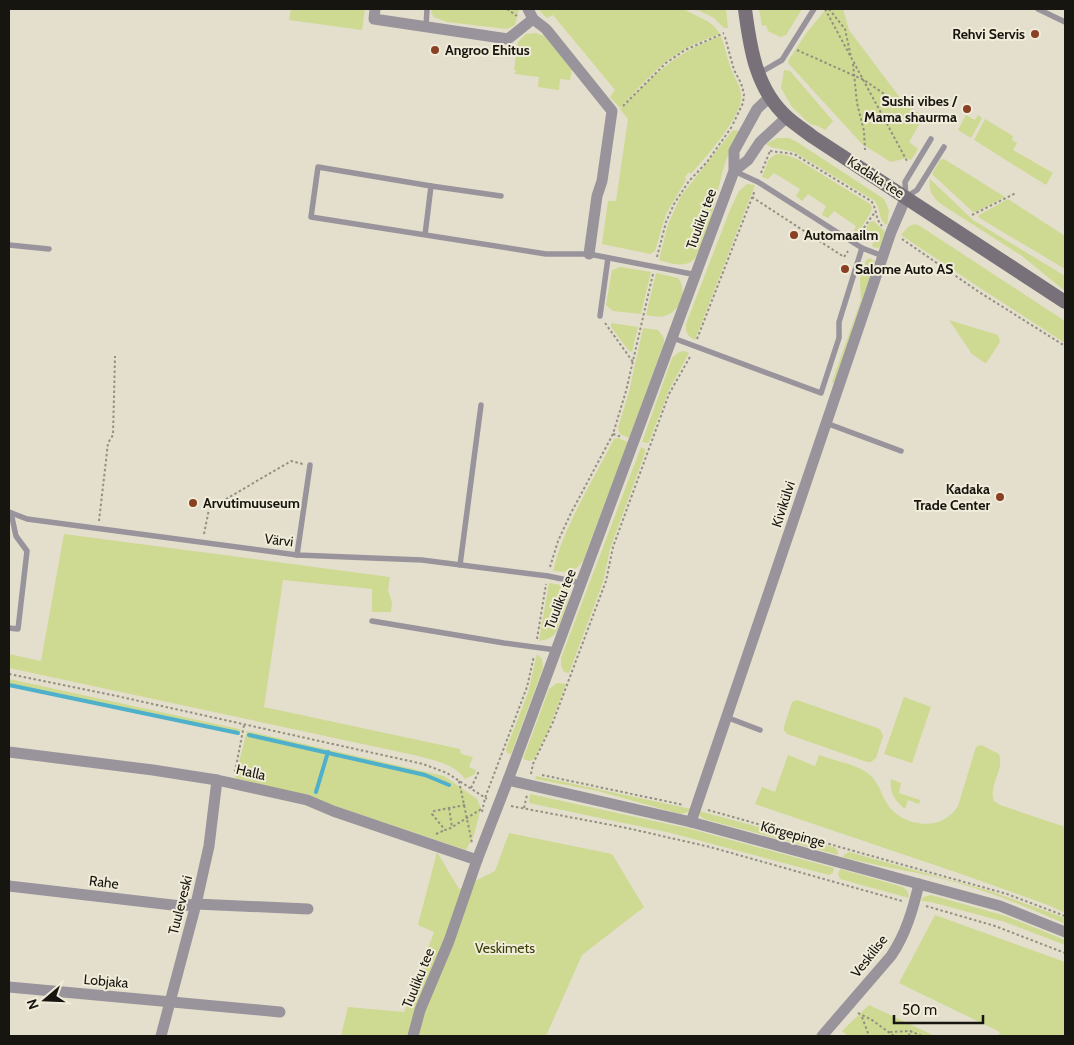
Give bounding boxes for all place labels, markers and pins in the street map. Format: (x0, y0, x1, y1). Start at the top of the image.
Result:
place label: Rehvi Servis (952, 25, 1025, 43)
marker: Rehvi Servis (1029, 28, 1041, 40)
place label: Angroo Ehitus (445, 41, 530, 59)
marker: Angroo Ehitus (429, 44, 441, 56)
place label: Sushi vibes / Mama shaurma (864, 92, 958, 126)
marker: Sushi vibes / Mama shaurma (961, 103, 973, 115)
place label: Automaailm (804, 226, 878, 244)
marker: Automaailm (788, 229, 800, 241)
place label: Salome Auto AS (855, 260, 953, 278)
marker: Salome Auto AS (839, 263, 851, 275)
place label: Kadaka Trade Center (914, 480, 990, 514)
marker: Kadaka Trade Center (994, 491, 1006, 503)
place label: Arvutimuuseum (203, 494, 300, 512)
marker: Arvutimuuseum (187, 497, 199, 509)

